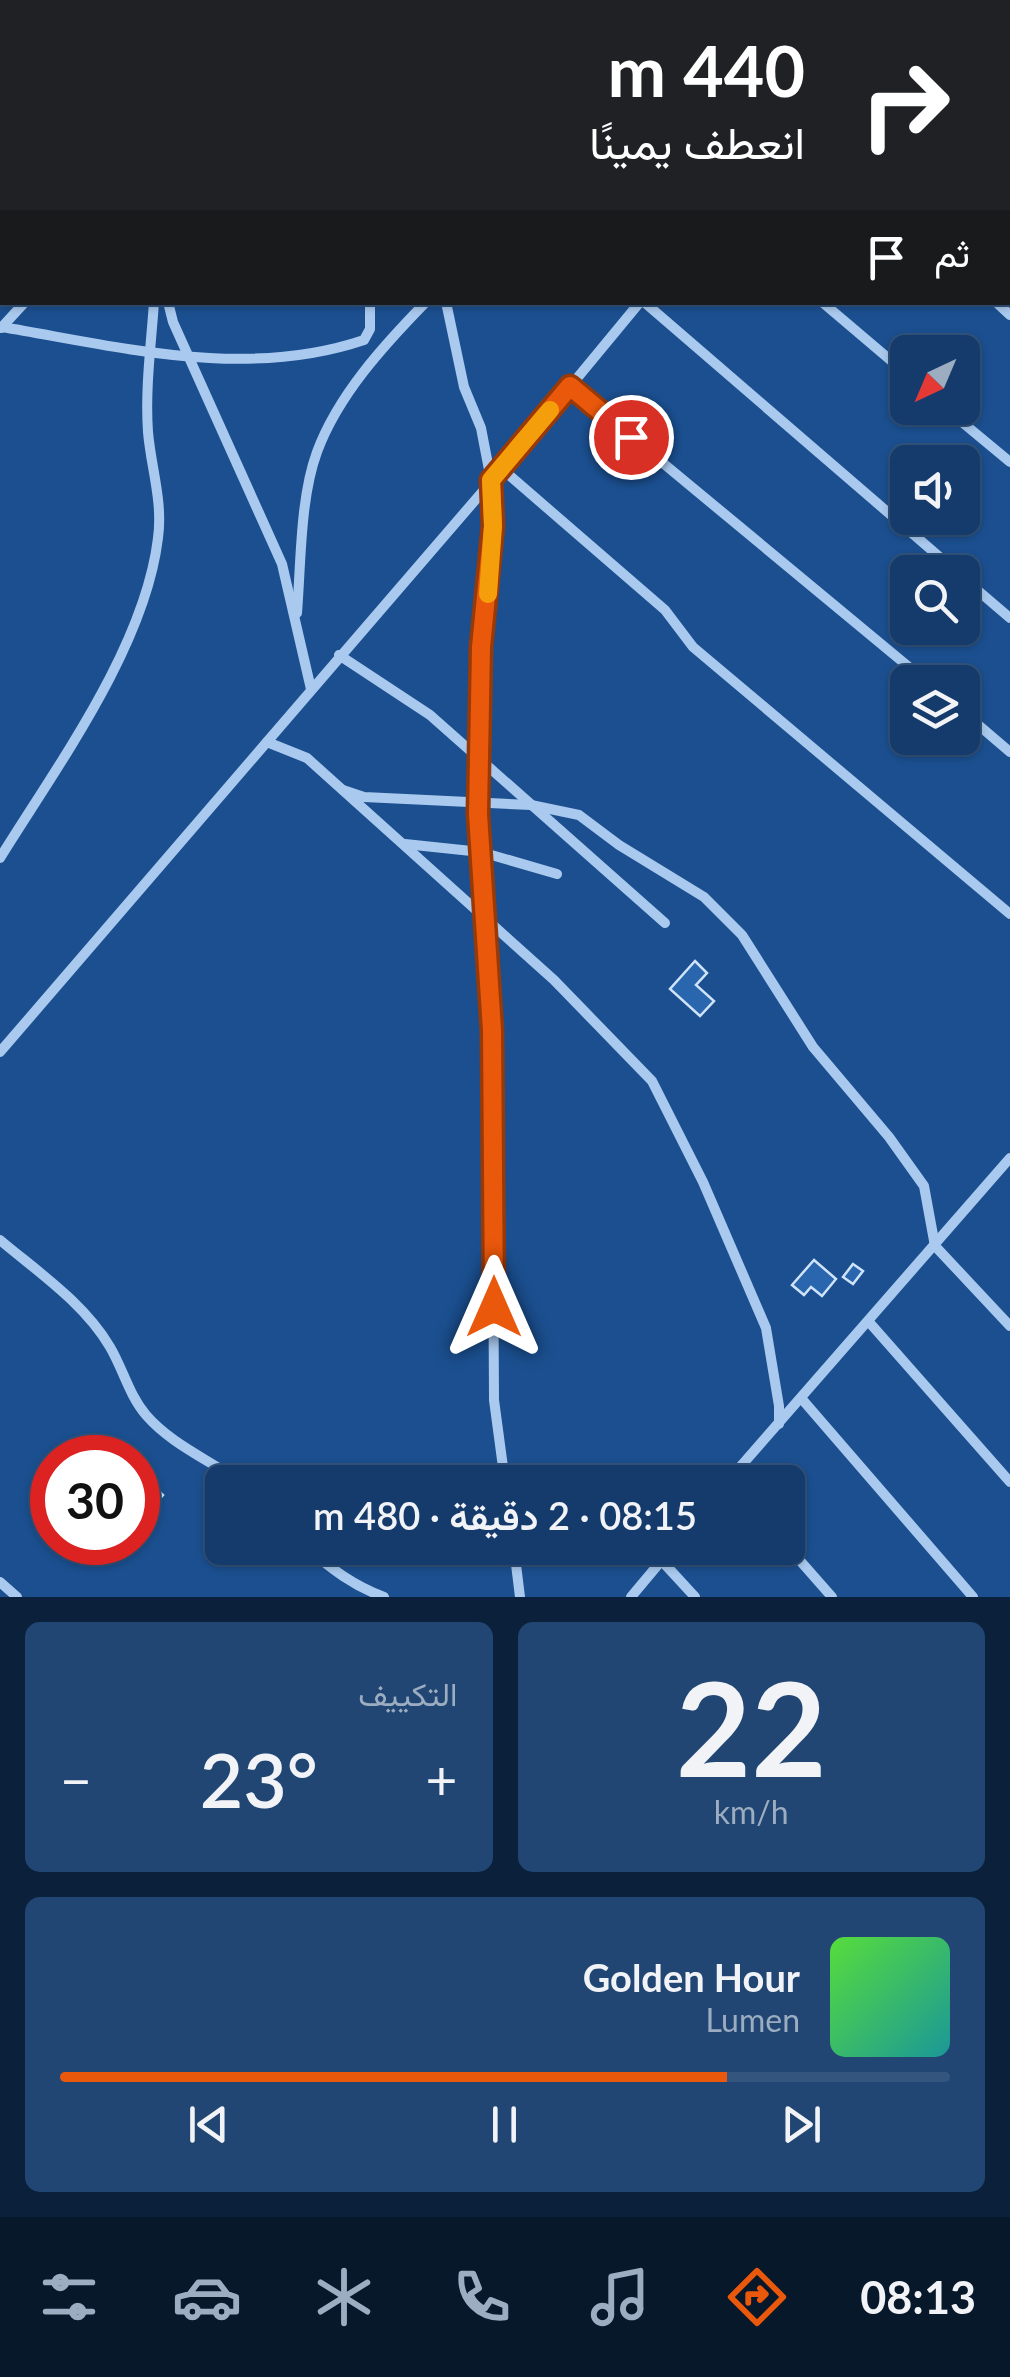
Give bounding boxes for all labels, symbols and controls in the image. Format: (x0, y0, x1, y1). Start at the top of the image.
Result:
text: 440 m (608, 28, 805, 112)
icon: right (840, 40, 970, 170)
text: انعطف يمينًا (589, 115, 805, 169)
text: ثم (934, 229, 970, 275)
icon: arrive (859, 230, 914, 285)
north arrow (890, 335, 980, 425)
map controls (890, 335, 980, 755)
pin (589, 395, 674, 480)
icon: arrive (604, 410, 659, 465)
button: sound (890, 445, 980, 535)
button: search (890, 555, 980, 645)
button: layers (890, 665, 980, 755)
position arrow (442, 1255, 546, 1359)
speed limit sign: 30 (30, 1435, 160, 1565)
text: 08:15 · 2 دقيقة · 480 m (313, 1492, 697, 1538)
text: 22 (676, 1649, 827, 1805)
text: التكييف (358, 1674, 458, 1713)
text: 23° (200, 1734, 318, 1824)
text: − (60, 1746, 92, 1812)
text: + (426, 1746, 458, 1812)
text: km/h (714, 1792, 789, 1831)
text: Golden Hour (583, 1954, 800, 2000)
text: Lumen (706, 2000, 800, 2039)
icon: previous (181, 2097, 236, 2152)
icon: pause (477, 2097, 532, 2152)
icon: next (774, 2097, 829, 2152)
icon: filters (34, 2262, 104, 2332)
icon: car (172, 2262, 242, 2332)
icon: climate (309, 2262, 379, 2332)
icon: phone (447, 2262, 517, 2332)
icon: music (585, 2262, 655, 2332)
icon: directions (722, 2262, 792, 2332)
text: 08:13 (860, 2270, 976, 2324)

